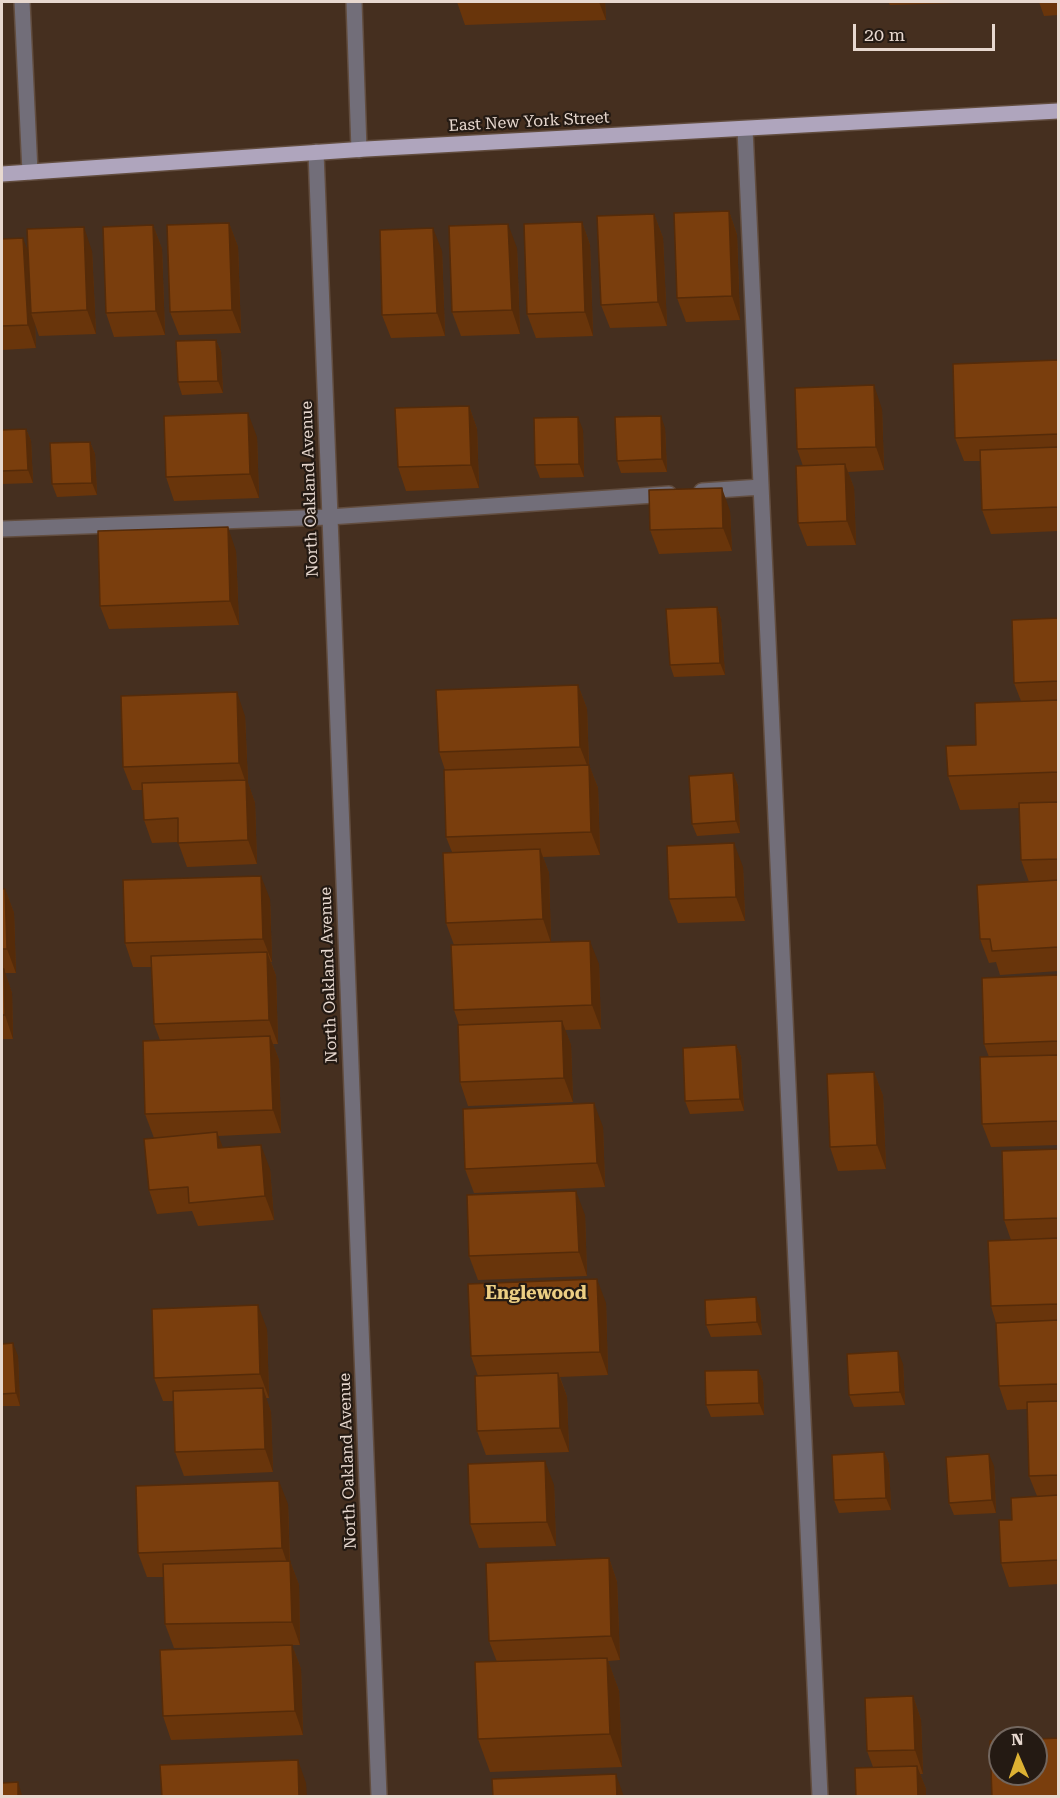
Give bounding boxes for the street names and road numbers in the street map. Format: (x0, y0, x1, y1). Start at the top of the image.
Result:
street label: East New York Street (448, 108, 610, 136)
street label: North Oakland Avenue (297, 401, 323, 577)
street label: North Oakland Avenue (316, 887, 342, 1063)
street label: North Oakland Avenue (335, 1373, 361, 1549)

